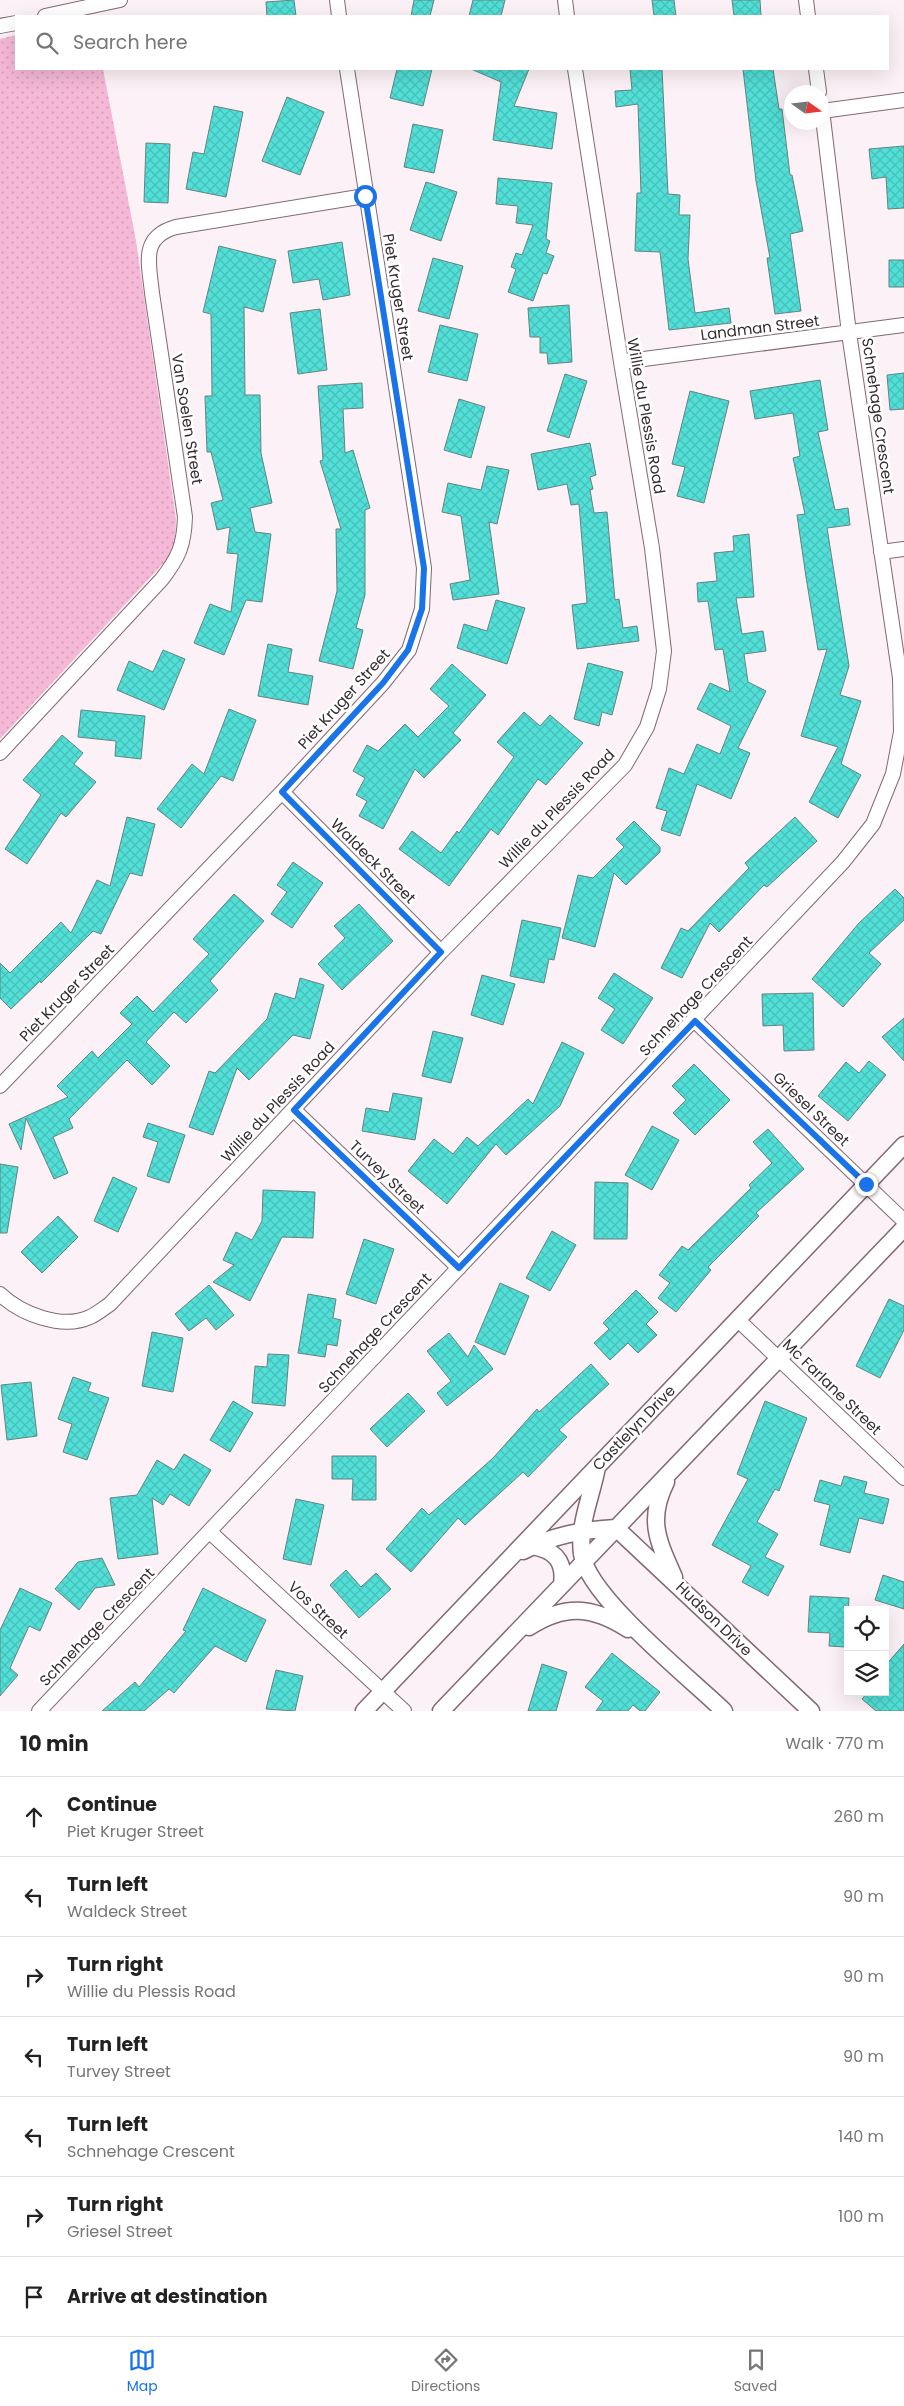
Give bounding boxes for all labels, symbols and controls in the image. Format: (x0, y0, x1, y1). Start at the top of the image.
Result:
search box (15, 15, 889, 70)
icon: search (33, 29, 61, 57)
text: Search here (73, 29, 187, 56)
north arrow (784, 85, 829, 130)
route start (354, 185, 377, 208)
street label: Piet Kruger Street (378, 232, 419, 362)
street label: Landman Street (699, 310, 821, 345)
street label: Willie du Plessis Road (622, 336, 671, 496)
street label: Schnehage Crescent (857, 337, 900, 495)
street label: Van Soelen Street (167, 352, 208, 486)
street label: Piet Kruger Street (293, 644, 394, 753)
street label: Willie du Plessis Road (494, 744, 619, 873)
street label: Waldeck Street (326, 813, 421, 908)
street label: Schnehage Crescent (634, 931, 757, 1060)
street label: Piet Kruger Street (15, 939, 119, 1046)
street label: Willie du Plessis Road (216, 1037, 339, 1167)
street label: Griesel Street (768, 1067, 854, 1151)
street label: Turvey Street (345, 1135, 430, 1218)
route end (855, 1173, 878, 1196)
street label: Schnehage Crescent (313, 1268, 436, 1397)
street label: Mc Farlane Street (778, 1334, 886, 1439)
street label: Castlelyn Drive (587, 1380, 680, 1475)
street label: Schnehage Crescent (34, 1563, 159, 1691)
street label: Vos Street (284, 1576, 353, 1643)
street label: Hudson Drive (672, 1577, 757, 1660)
map controls (844, 1606, 889, 1696)
button: locate (844, 1606, 889, 1651)
button: layers (844, 1651, 889, 1696)
text: 10 min (20, 1729, 89, 1758)
text: Walk · 770 m (785, 1732, 884, 1755)
text: Continue (67, 1791, 157, 1818)
icon: ahead (20, 1803, 48, 1831)
text: 260 m (834, 1805, 884, 1828)
text: Piet Kruger Street (67, 1820, 204, 1843)
text: Turn left (67, 1871, 148, 1898)
icon: left (20, 1883, 48, 1911)
text: 90 m (843, 1885, 884, 1908)
text: Waldeck Street (67, 1900, 187, 1923)
text: Turn right (67, 1951, 163, 1978)
icon: right (20, 1963, 48, 1991)
text: 90 m (843, 1965, 884, 1988)
text: Willie du Plessis Road (67, 1980, 236, 2003)
text: Turn left (67, 2031, 148, 2058)
icon: left (20, 2043, 48, 2071)
text: 90 m (843, 2045, 884, 2068)
text: Turvey Street (67, 2060, 171, 2083)
text: Turn left (67, 2111, 148, 2138)
icon: left (20, 2123, 48, 2151)
text: 140 m (838, 2125, 884, 2148)
text: Schnehage Crescent (67, 2140, 235, 2163)
text: Turn right (67, 2191, 163, 2218)
icon: right (20, 2203, 48, 2231)
text: 100 m (838, 2205, 884, 2228)
text: Griesel Street (67, 2220, 173, 2243)
icon: arrive (20, 2283, 48, 2311)
text: Arrive at destination (67, 2283, 268, 2310)
tab: Map (127, 2346, 158, 2397)
tab: Directions (411, 2346, 480, 2397)
tab: Saved (734, 2346, 777, 2397)

